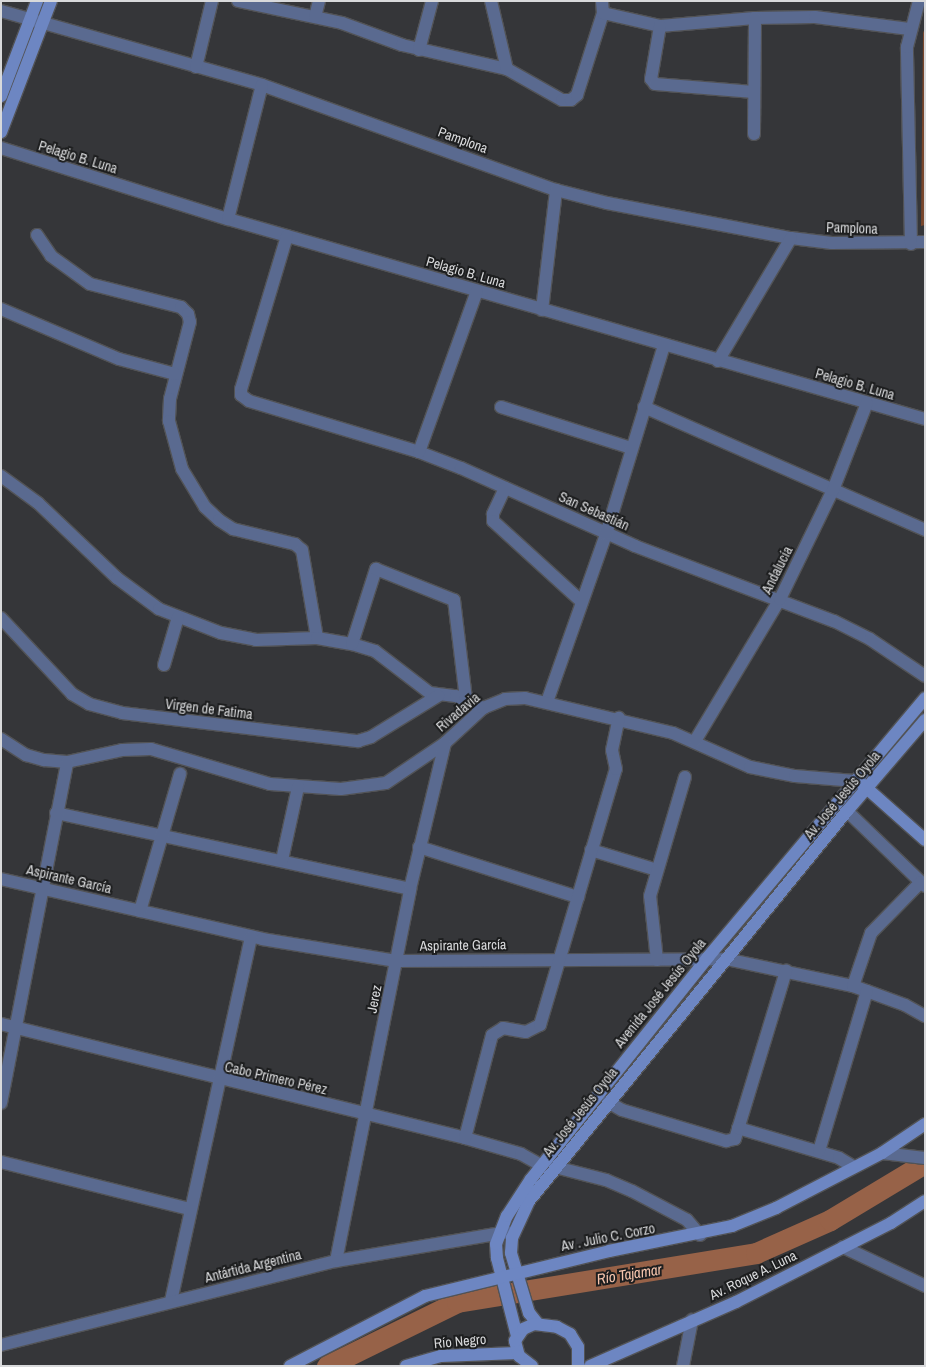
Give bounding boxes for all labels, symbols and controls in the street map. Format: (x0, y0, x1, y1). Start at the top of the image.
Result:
street label: Pamplona (436, 123, 490, 157)
street label: Pelagio B. Luna (36, 137, 120, 177)
street label: Pamplona (826, 219, 878, 237)
street label: Pelagio B. Luna (424, 253, 508, 291)
street label: Pelagio B. Luna (813, 365, 897, 403)
street label: San Sebastián (556, 488, 632, 534)
street label: Andalucía (758, 543, 796, 597)
street label: Rivadavia (433, 689, 483, 735)
street label: Virgen de Fatima (164, 695, 254, 723)
street label: Av. José Jesús Oyola (800, 748, 884, 842)
street label: Aspirante García (25, 861, 113, 897)
street label: Avenida José Jesús Oyola (611, 935, 709, 1051)
street label: Aspirante García (419, 936, 507, 954)
street label: Jerez (363, 984, 385, 1014)
street label: Cabo Primero Pérez (223, 1058, 329, 1098)
street label: Av. José Jesús Oyola (539, 1064, 621, 1160)
street label: Av . Julio C. Corzo (560, 1220, 656, 1254)
street label: Antártida Argentina (203, 1246, 303, 1286)
street label: Av. Roque A. Luna (706, 1247, 800, 1303)
water label: Río Tajamar (595, 1260, 663, 1288)
street label: Río Negro (433, 1330, 487, 1352)

